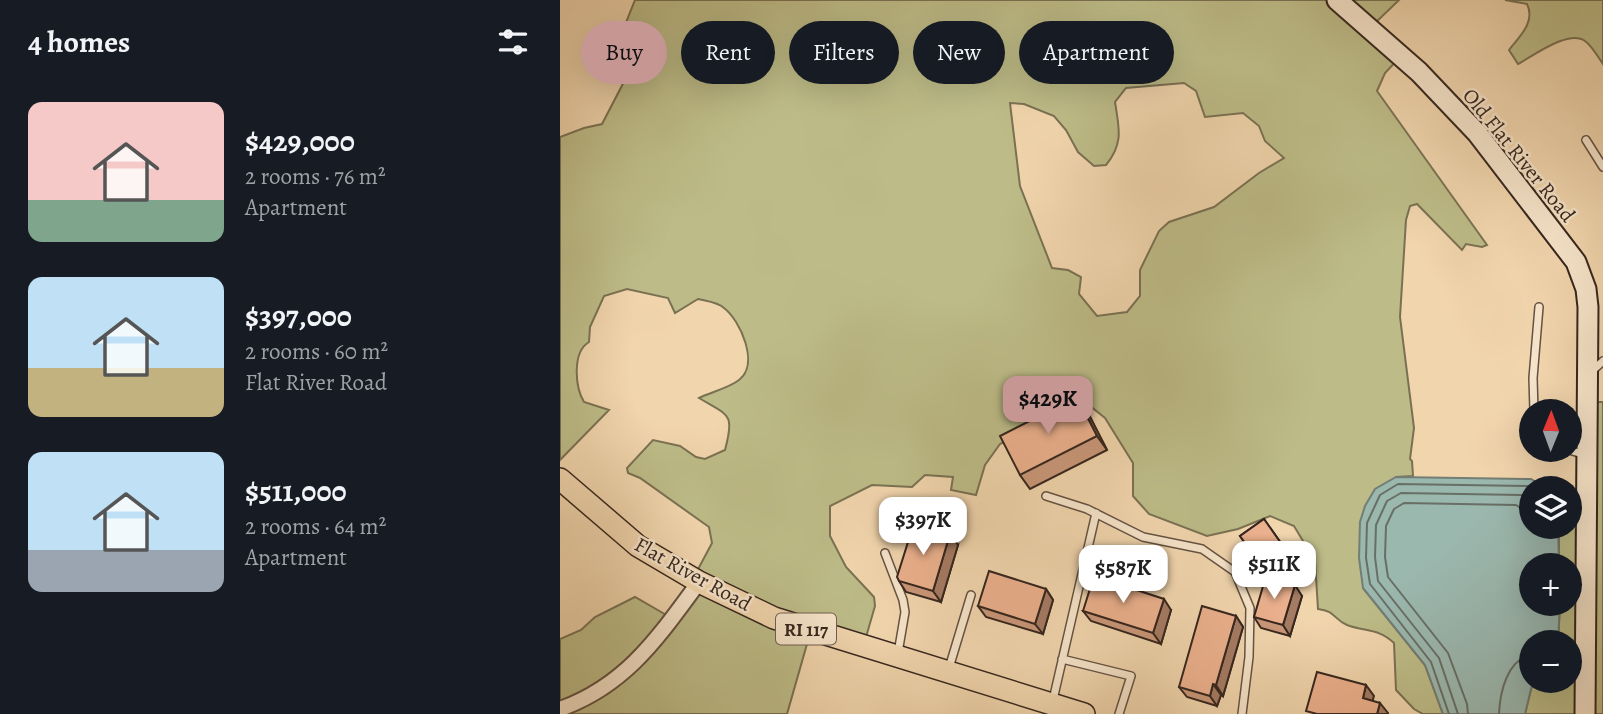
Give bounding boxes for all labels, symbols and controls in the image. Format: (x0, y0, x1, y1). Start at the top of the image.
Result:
chip: Buy (581, 21, 667, 84)
chip: Rent (681, 21, 775, 84)
chip: Filters (789, 21, 899, 84)
chip: New (913, 21, 1005, 84)
chip: Apartment (1019, 21, 1174, 84)
text: 4 homes (28, 22, 130, 62)
icon: filters (494, 23, 532, 61)
street label: Old Flat River Road (1456, 82, 1582, 228)
text: $429,000 (245, 121, 355, 161)
icon: home (84, 130, 168, 214)
text: 2 rooms · 76 m² (245, 161, 386, 192)
text: Apartment (245, 192, 347, 223)
text: $397,000 (245, 296, 352, 336)
icon: home (84, 305, 168, 389)
text: 2 rooms · 60 m² (245, 336, 388, 367)
text: Flat River Road (245, 367, 387, 398)
pin: $429K (999, 376, 1097, 436)
text: $429K (1019, 383, 1077, 414)
north arrow (1519, 399, 1582, 462)
map controls (1519, 399, 1582, 693)
text: $511,000 (245, 471, 347, 511)
button: layers (1519, 476, 1582, 539)
icon: home (84, 480, 168, 564)
pin: $397K (874, 498, 972, 557)
text: $397K (895, 504, 951, 535)
text: 2 rooms · 64 m² (245, 511, 386, 542)
street label: Flat River Road (630, 530, 757, 618)
text: Apartment (245, 542, 347, 573)
pin: $511K (1225, 542, 1323, 601)
pin: $587K (1074, 546, 1172, 605)
text: $511K (1248, 548, 1300, 579)
text: $587K (1095, 552, 1151, 583)
button: + (1519, 553, 1582, 616)
road number: RI 117 (776, 614, 836, 644)
button: − (1519, 630, 1582, 693)

